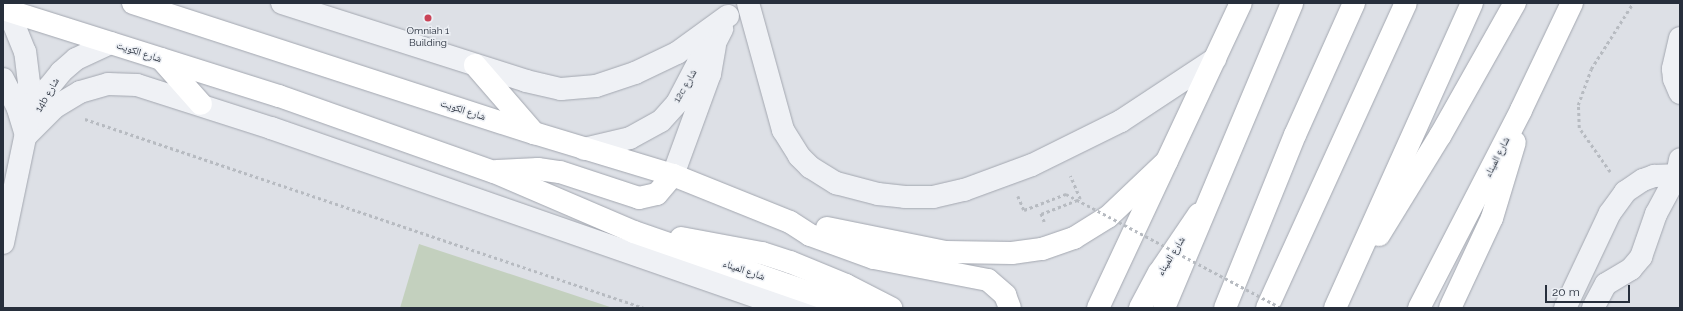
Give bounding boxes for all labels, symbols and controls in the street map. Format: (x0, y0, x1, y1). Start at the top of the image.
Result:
marker: Omniah 1 Building (423, 13, 433, 23)
place label: Omniah 1 Building (407, 24, 449, 48)
street label: شارع الكويت (115, 39, 163, 65)
street label: 12c شارع (671, 67, 699, 105)
street label: 14b شارع (32, 76, 62, 114)
street label: شارع الكويت (439, 97, 487, 123)
street label: شارع الميناء (1482, 135, 1512, 179)
street label: شارع الميناء (1154, 234, 1188, 278)
street label: شارع الميناء (721, 257, 767, 283)
scale bar (1547, 277, 1632, 303)
text: 20 m (1552, 285, 1580, 299)

